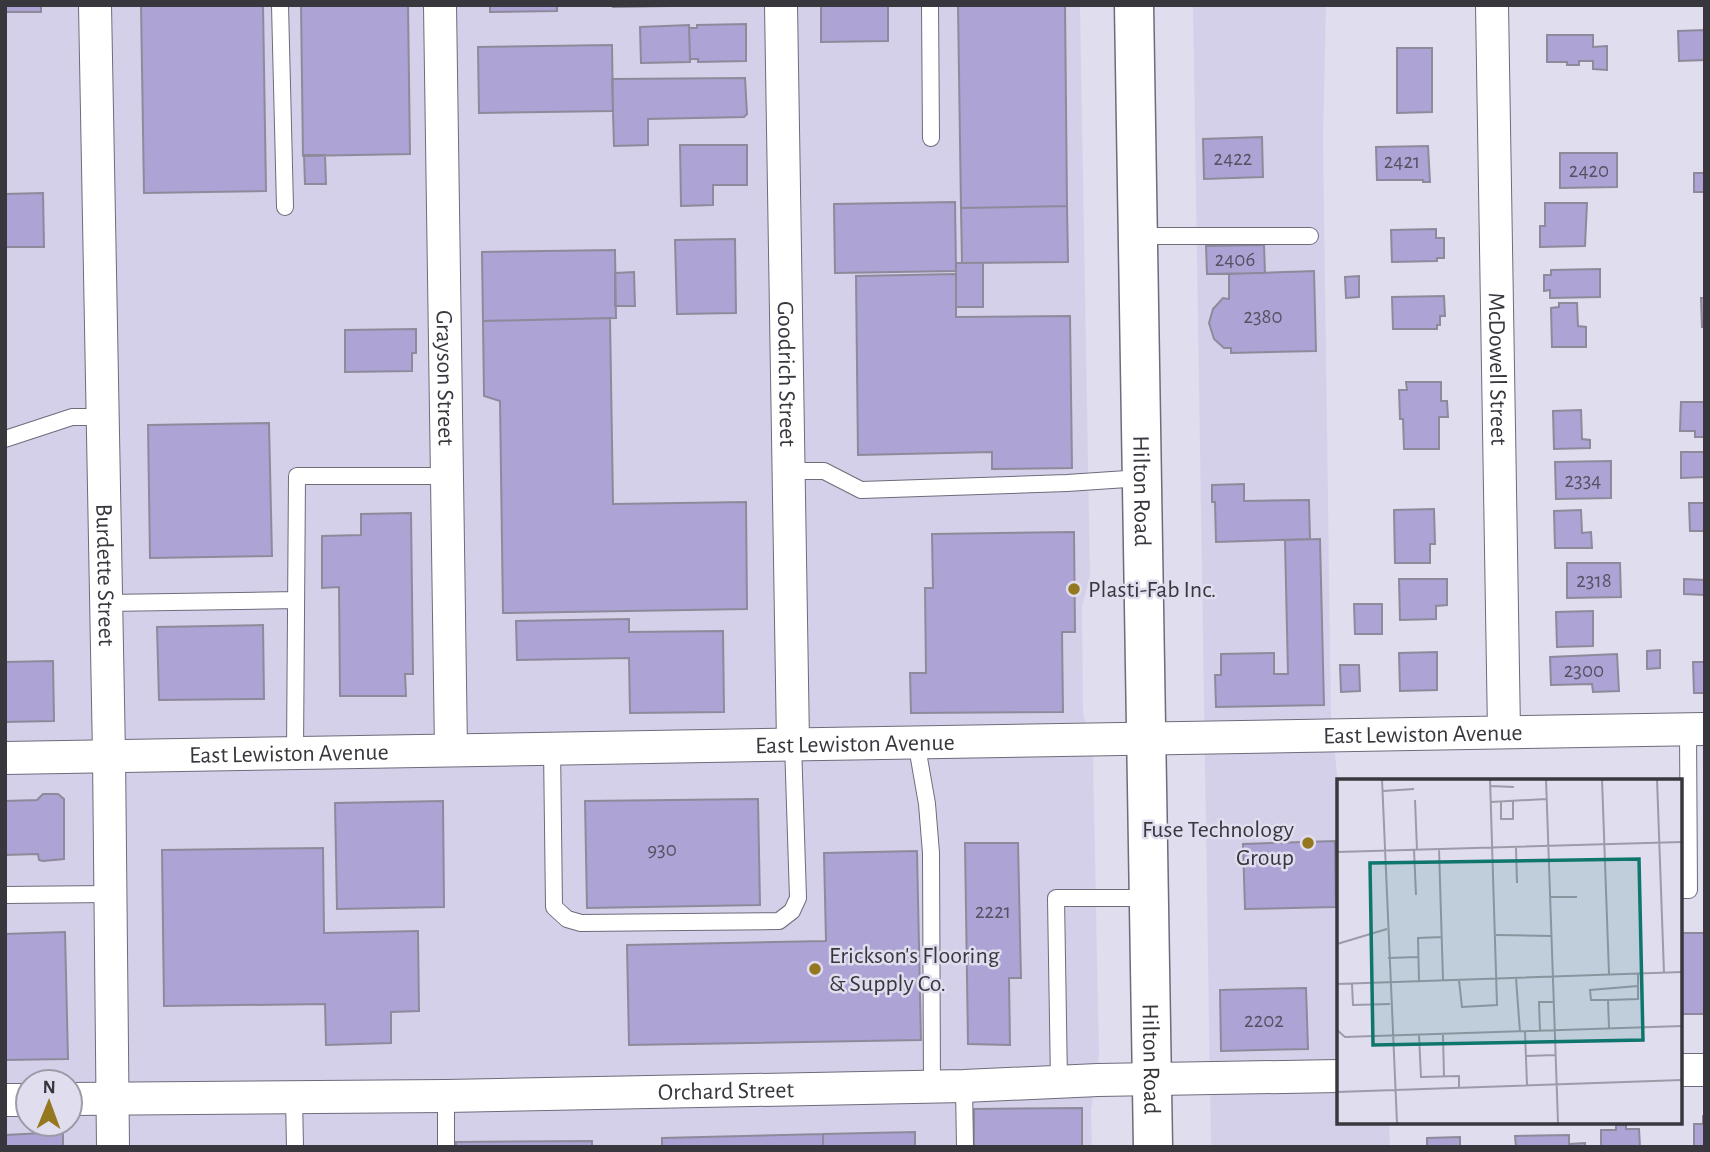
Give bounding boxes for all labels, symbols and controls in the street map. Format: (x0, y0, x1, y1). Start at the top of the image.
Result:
house number: 2422 (1214, 148, 1252, 169)
house number: 2421 (1384, 151, 1420, 172)
house number: 2420 (1569, 160, 1609, 181)
house number: 2406 (1215, 249, 1255, 270)
street label: McDowell Street (1484, 292, 1510, 446)
street label: Goodrich Street (773, 301, 799, 447)
house number: 2380 (1243, 306, 1283, 327)
street label: Grayson Street (432, 310, 458, 446)
street label: Hilton Road (1128, 435, 1154, 547)
house number: 2334 (1565, 470, 1601, 491)
street label: Burdette Street (91, 503, 118, 647)
house number: 2318 (1576, 570, 1612, 591)
place label: Plasti-Fab Inc. (1088, 578, 1216, 602)
marker: Plasti-Fab Inc. (1066, 581, 1082, 597)
house number: 2300 (1564, 660, 1604, 681)
street label: East Lewiston Avenue (1323, 721, 1523, 749)
street label: East Lewiston Avenue (755, 731, 955, 758)
street label: East Lewiston Avenue (189, 740, 389, 768)
inset map (1337, 779, 1682, 1124)
place label: Fuse Technology Group (1142, 818, 1294, 870)
marker: Fuse Technology Group (1300, 835, 1316, 851)
house number: 930 (647, 839, 677, 860)
house number: 2221 (975, 901, 1011, 922)
place label: Erickson's Flooring & Supply Co. (829, 944, 1000, 996)
marker: Erickson's Flooring & Supply Co. (807, 961, 823, 977)
street label: Hilton Road (1138, 1003, 1163, 1115)
house number: 2202 (1244, 1010, 1284, 1031)
north arrow (14, 1068, 84, 1138)
text: N (42, 1078, 56, 1097)
street label: Orchard Street (658, 1078, 795, 1105)

